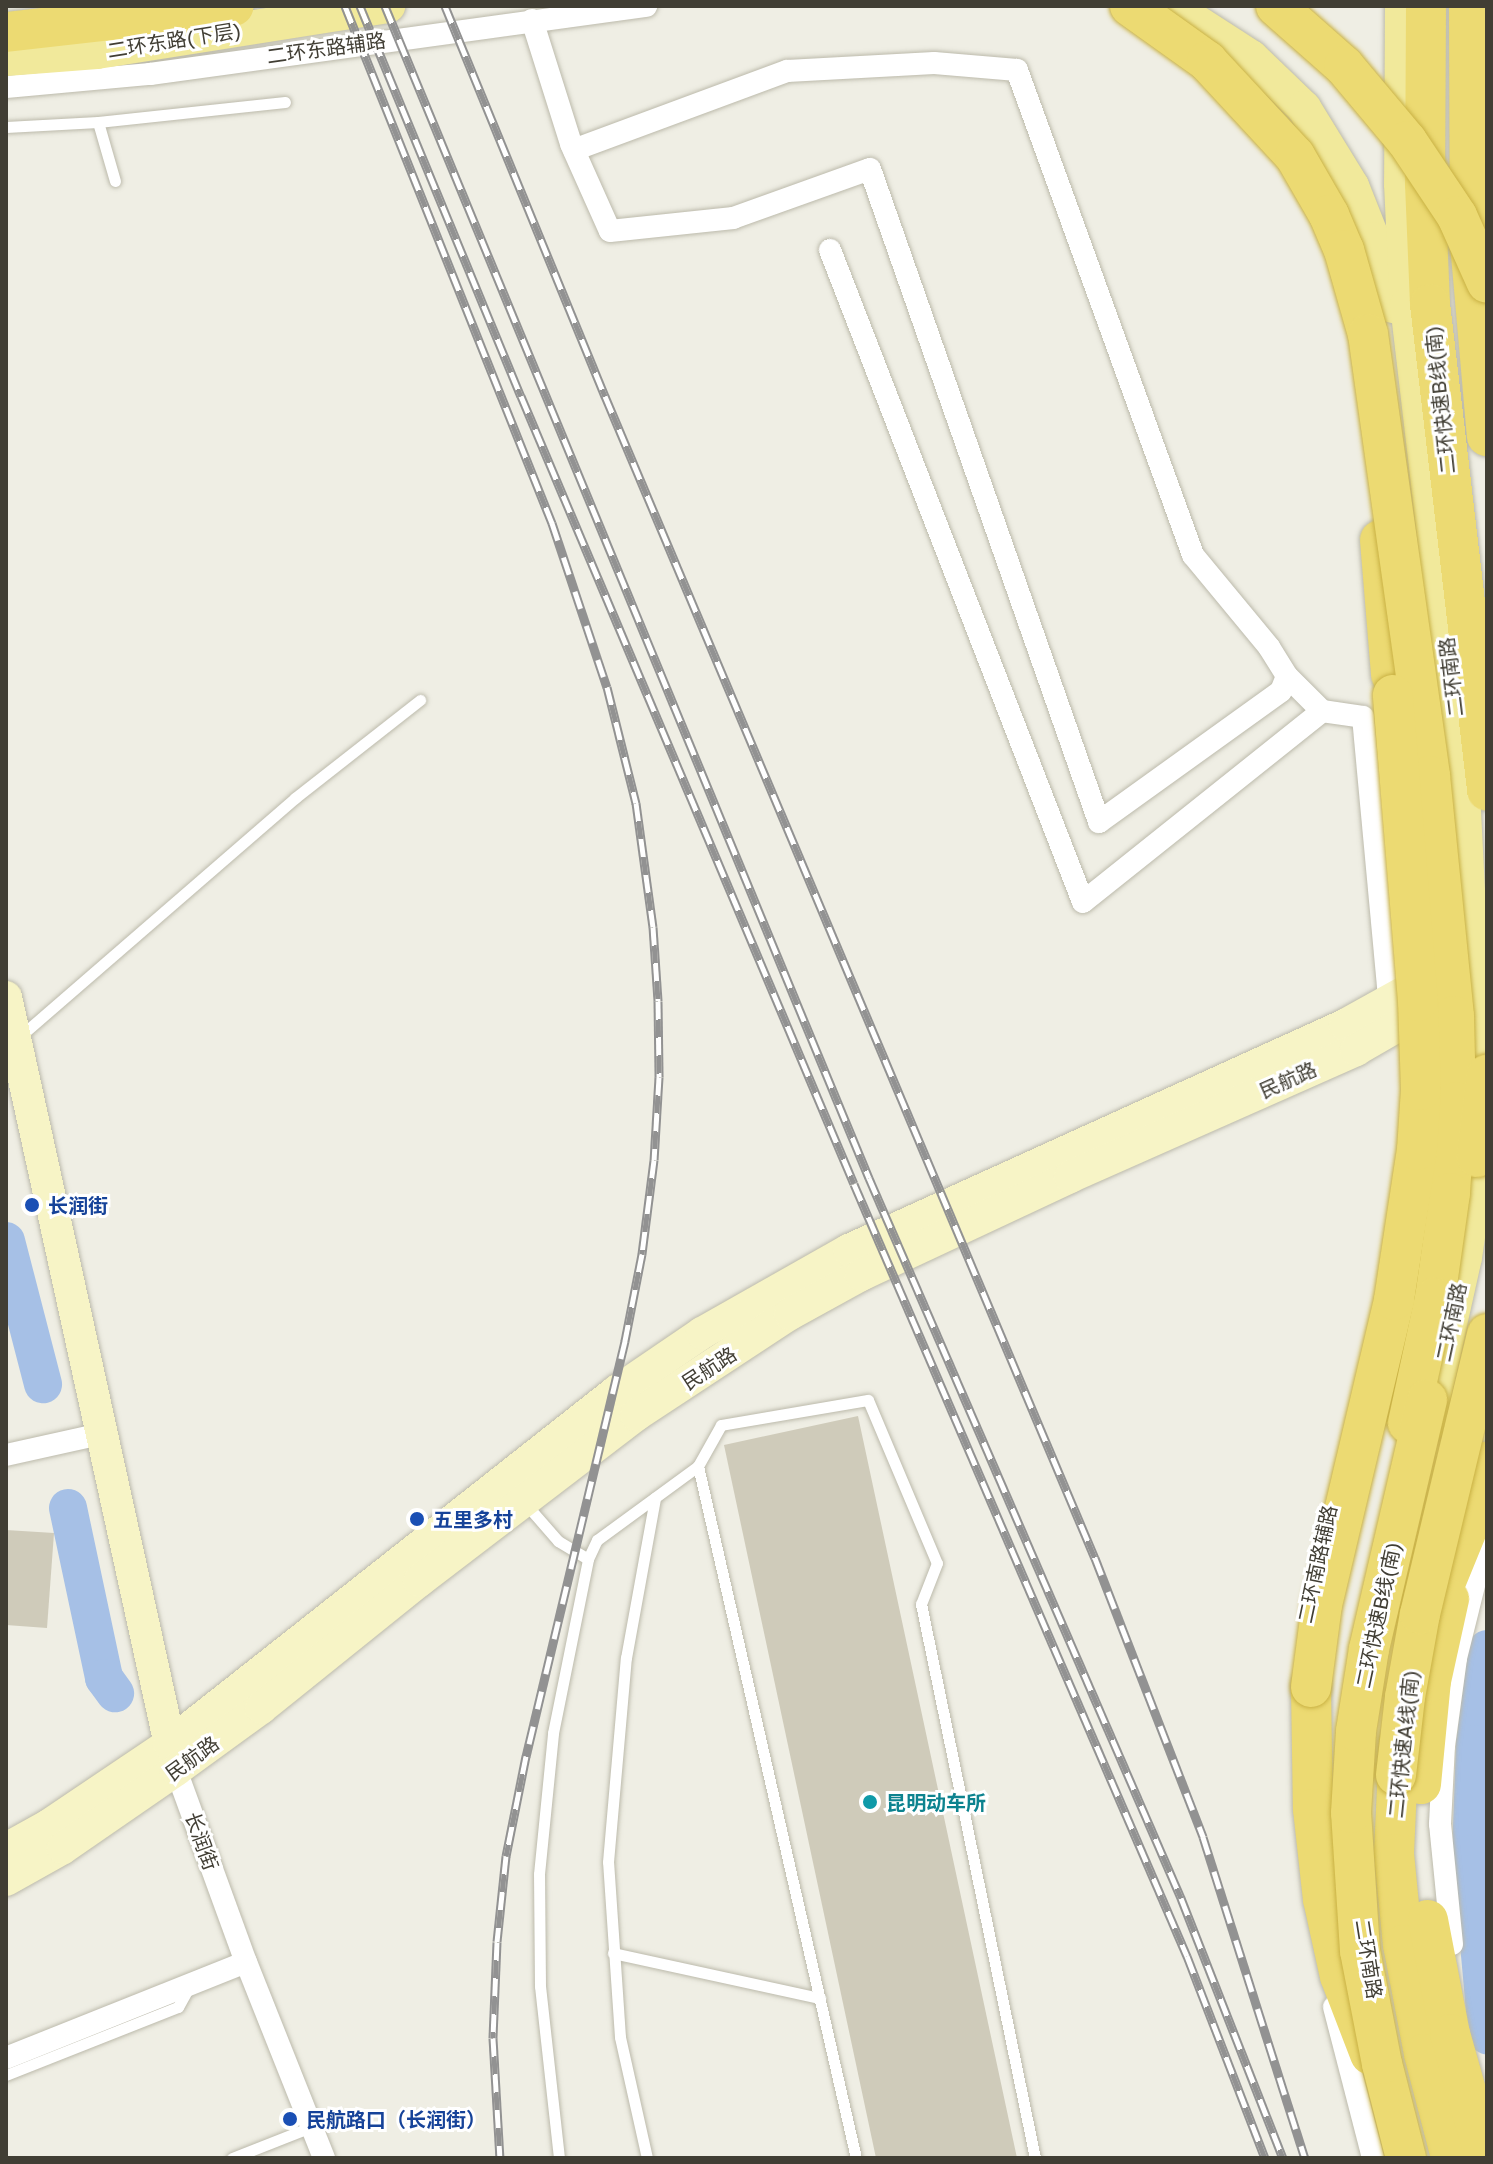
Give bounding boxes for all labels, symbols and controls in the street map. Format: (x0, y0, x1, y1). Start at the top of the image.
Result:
street label: 二环东路(下层) (105, 18, 243, 62)
street label: 二环东路辅路 (265, 28, 387, 68)
street label: 二环快速B线(南) (1420, 325, 1460, 475)
street label: 二环南路 (1434, 636, 1468, 718)
street label: 民航路 (1256, 1057, 1320, 1103)
place label: 长润街 (48, 1193, 108, 1217)
marker: 长润街 (23, 1196, 41, 1214)
street label: 二环南路 (1431, 1280, 1471, 1364)
street label: 民航路 (677, 1342, 741, 1394)
street label: 二环南路辅路 (1293, 1503, 1341, 1625)
place label: 五里多村 (433, 1507, 513, 1531)
marker: 五里多村 (408, 1510, 426, 1528)
street label: 二环快速B线(南) (1351, 1540, 1405, 1690)
street label: 二环快速A线(南) (1383, 1669, 1423, 1819)
street label: 民航路 (161, 1731, 223, 1785)
place label: 昆明动车所 (886, 1790, 986, 1814)
marker: 昆明动车所 (861, 1793, 879, 1811)
street label: 长润街 (180, 1809, 224, 1873)
street label: 二环南路 (1351, 1918, 1387, 2000)
place label: 民航路口（长润街） (306, 2107, 486, 2131)
marker: 民航路口（长润街） (281, 2110, 299, 2128)

